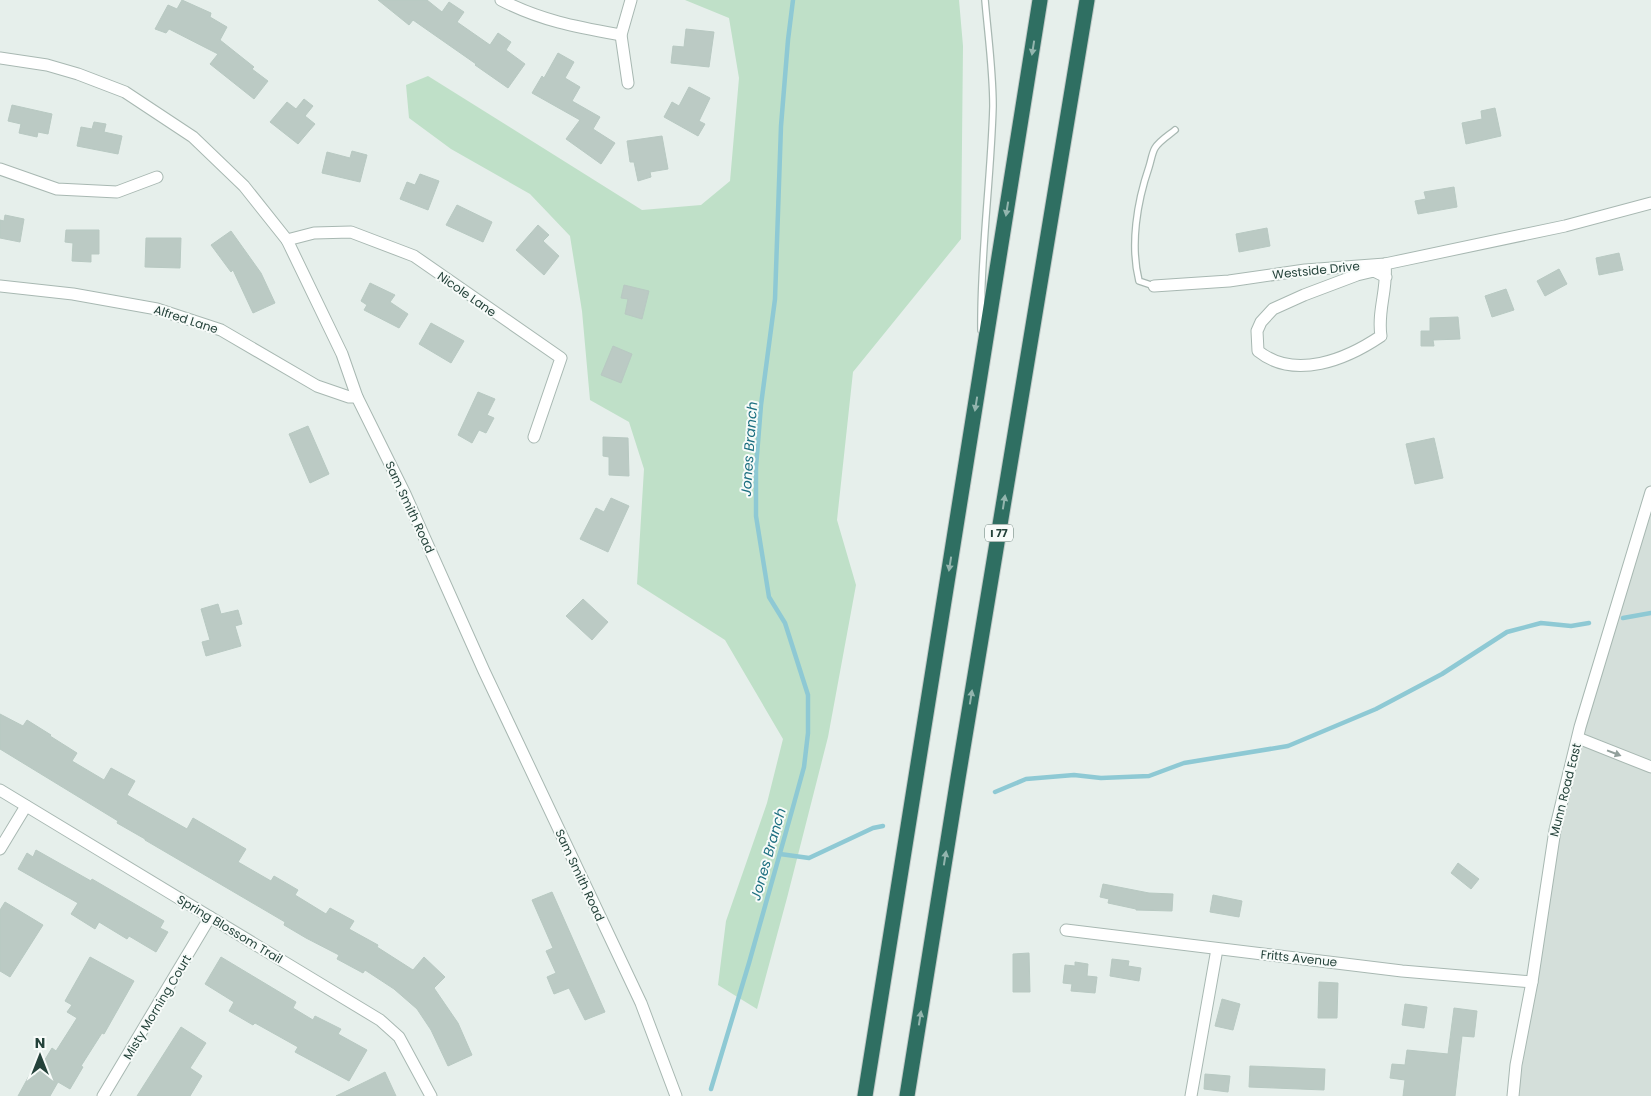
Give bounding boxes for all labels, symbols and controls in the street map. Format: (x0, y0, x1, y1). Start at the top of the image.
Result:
one-way arrow (1028, 41, 1036, 57)
one-way arrow (1003, 201, 1011, 217)
street label: Westside Drive (1271, 257, 1361, 283)
street label: Nicole Lane (434, 267, 500, 321)
street label: Alfred Lane (152, 301, 220, 337)
one-way arrow (972, 396, 980, 412)
water label: Jones Branch (736, 401, 762, 497)
street label: Sam Smith Road (381, 458, 439, 556)
one-way arrow (1000, 494, 1008, 510)
road number: I 77 (985, 524, 1013, 542)
one-way arrow (946, 557, 954, 573)
one-way arrow (968, 689, 976, 705)
street label: Munn Road East (1545, 741, 1585, 839)
one-way arrow (1607, 749, 1621, 757)
water label: Jones Branch (745, 805, 791, 903)
street label: Sam Smith Road (551, 826, 609, 924)
one-way arrow (942, 849, 950, 865)
street label: Spring Blossom Trail (174, 891, 286, 967)
street label: Fritts Avenue (1260, 946, 1338, 970)
street label: Misty Morning Court (119, 951, 195, 1063)
one-way arrow (916, 1010, 924, 1026)
north arrow (15, 1031, 65, 1081)
text: N (35, 1033, 45, 1053)

